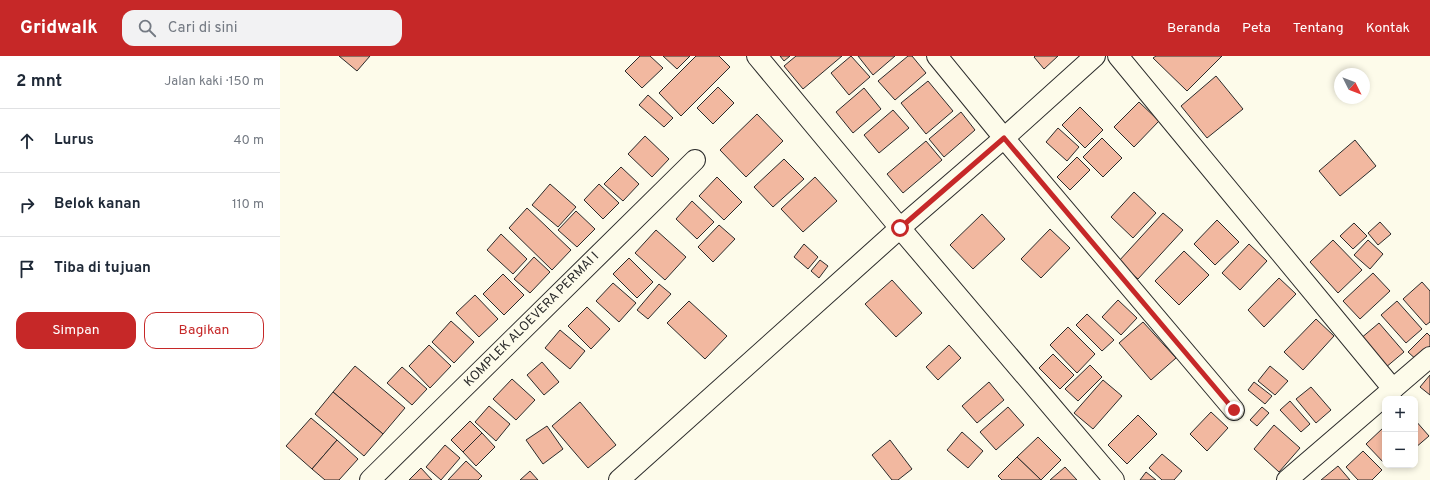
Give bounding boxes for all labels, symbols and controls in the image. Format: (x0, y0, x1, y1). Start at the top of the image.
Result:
search box (122, 10, 402, 46)
text: Gridwalk (20, 16, 98, 40)
icon: search (136, 17, 158, 39)
text: Cari di sini (168, 19, 238, 38)
text: Beranda (1167, 20, 1220, 37)
text: Peta (1242, 20, 1271, 37)
text: Tentang (1293, 20, 1344, 37)
text: Kontak (1366, 20, 1410, 37)
north arrow (1334, 68, 1370, 104)
text: 2 mnt (16, 71, 62, 93)
text: Jalan kaki · 150 m (164, 74, 264, 90)
icon: ahead (16, 130, 38, 152)
text: Lurus (54, 131, 94, 150)
text: 40 m (234, 133, 264, 149)
icon: right (16, 194, 38, 216)
text: Belok kanan (54, 195, 141, 214)
text: 110 m (232, 197, 264, 213)
route start (891, 219, 909, 237)
street label: KOMPLEK ALOEVERA PERMAI I (461, 249, 603, 391)
icon: arrive (16, 258, 38, 280)
text: Tiba di tujuan (54, 259, 151, 278)
button: Simpan (16, 312, 136, 349)
button: Bagikan (144, 312, 264, 349)
map controls (1382, 396, 1418, 468)
button: + (1382, 396, 1418, 432)
route end (1225, 401, 1243, 419)
button: − (1382, 432, 1418, 468)

